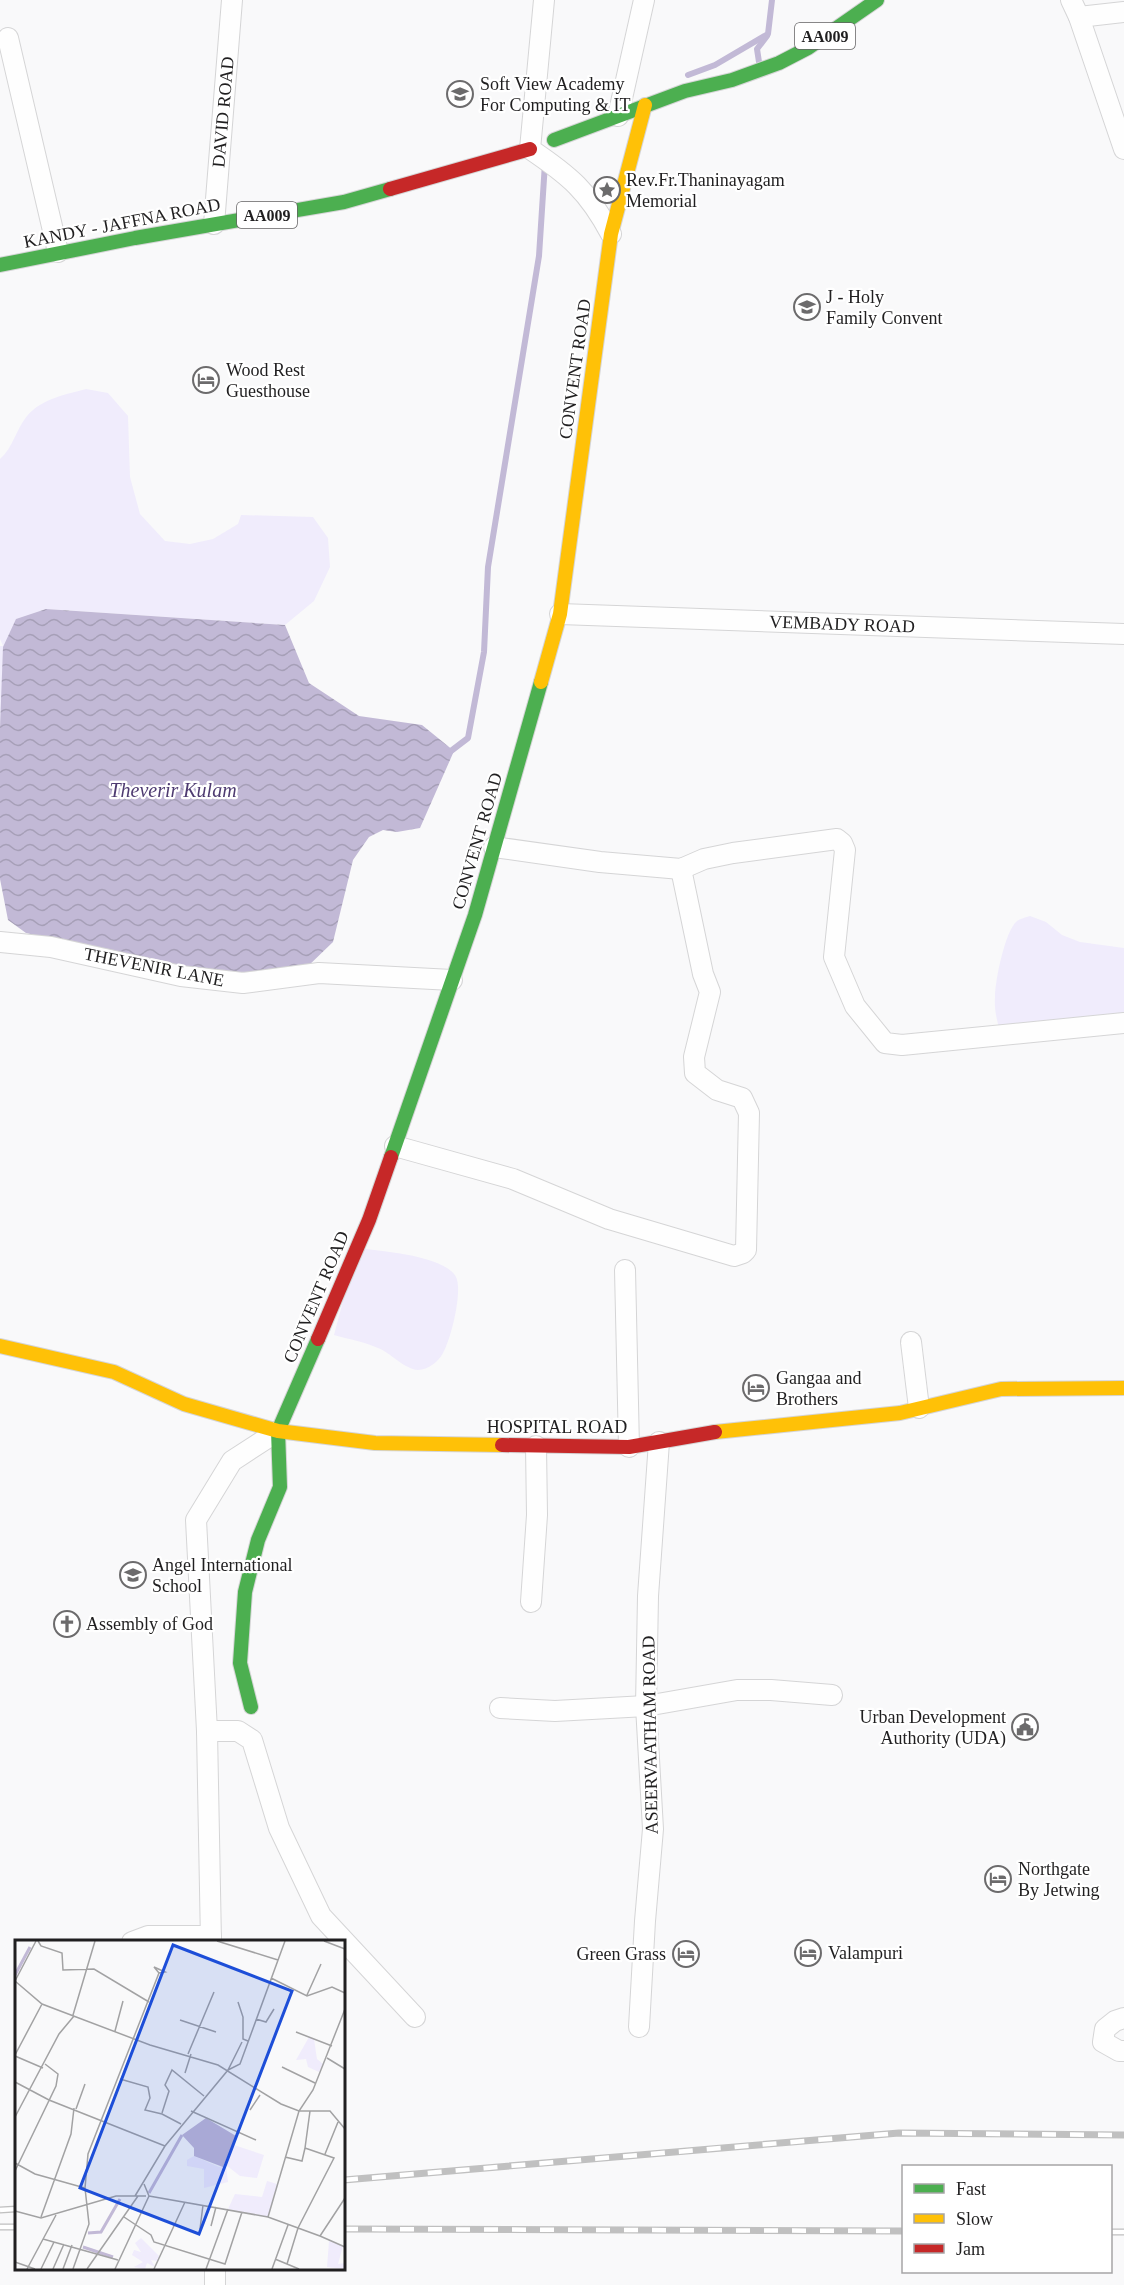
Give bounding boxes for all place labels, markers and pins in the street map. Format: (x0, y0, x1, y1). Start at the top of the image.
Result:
place label: Soft View Academy For Computing & IT (480, 74, 631, 115)
school or university icon: Soft View Academy For Computing & IT (445, 79, 475, 109)
place label: Rev.Fr.Thaninayagam Memorial (626, 170, 785, 211)
place icon: Rev.Fr.Thaninayagam Memorial (592, 175, 622, 205)
place label: J - Holy Family Convent (826, 287, 943, 328)
school or university icon: J - Holy Family Convent (792, 292, 822, 322)
place label: Wood Rest Guesthouse (226, 360, 310, 401)
hotel icon: Wood Rest Guesthouse (191, 365, 221, 395)
place label: Gangaa and Brothers (776, 1368, 861, 1409)
hotel icon: Gangaa and Brothers (741, 1373, 771, 1403)
place label: Angel International School (152, 1555, 292, 1596)
school or university icon: Angel International School (118, 1560, 148, 1590)
church icon: Assembly of God (52, 1609, 82, 1639)
place label: Assembly of God (86, 1614, 213, 1634)
place label: Urban Development Authority (UDA) (860, 1707, 1006, 1749)
public building icon: Urban Development Authority (UDA) (1010, 1712, 1040, 1742)
place label: Northgate By Jetwing (1018, 1859, 1100, 1900)
hotel icon: Northgate By Jetwing (983, 1864, 1013, 1894)
hotel icon: Valampuri (793, 1938, 823, 1968)
hotel icon: Green Grass (671, 1939, 701, 1969)
place label: Valampuri (828, 1943, 903, 1963)
place label: Green Grass (577, 1944, 666, 1964)

